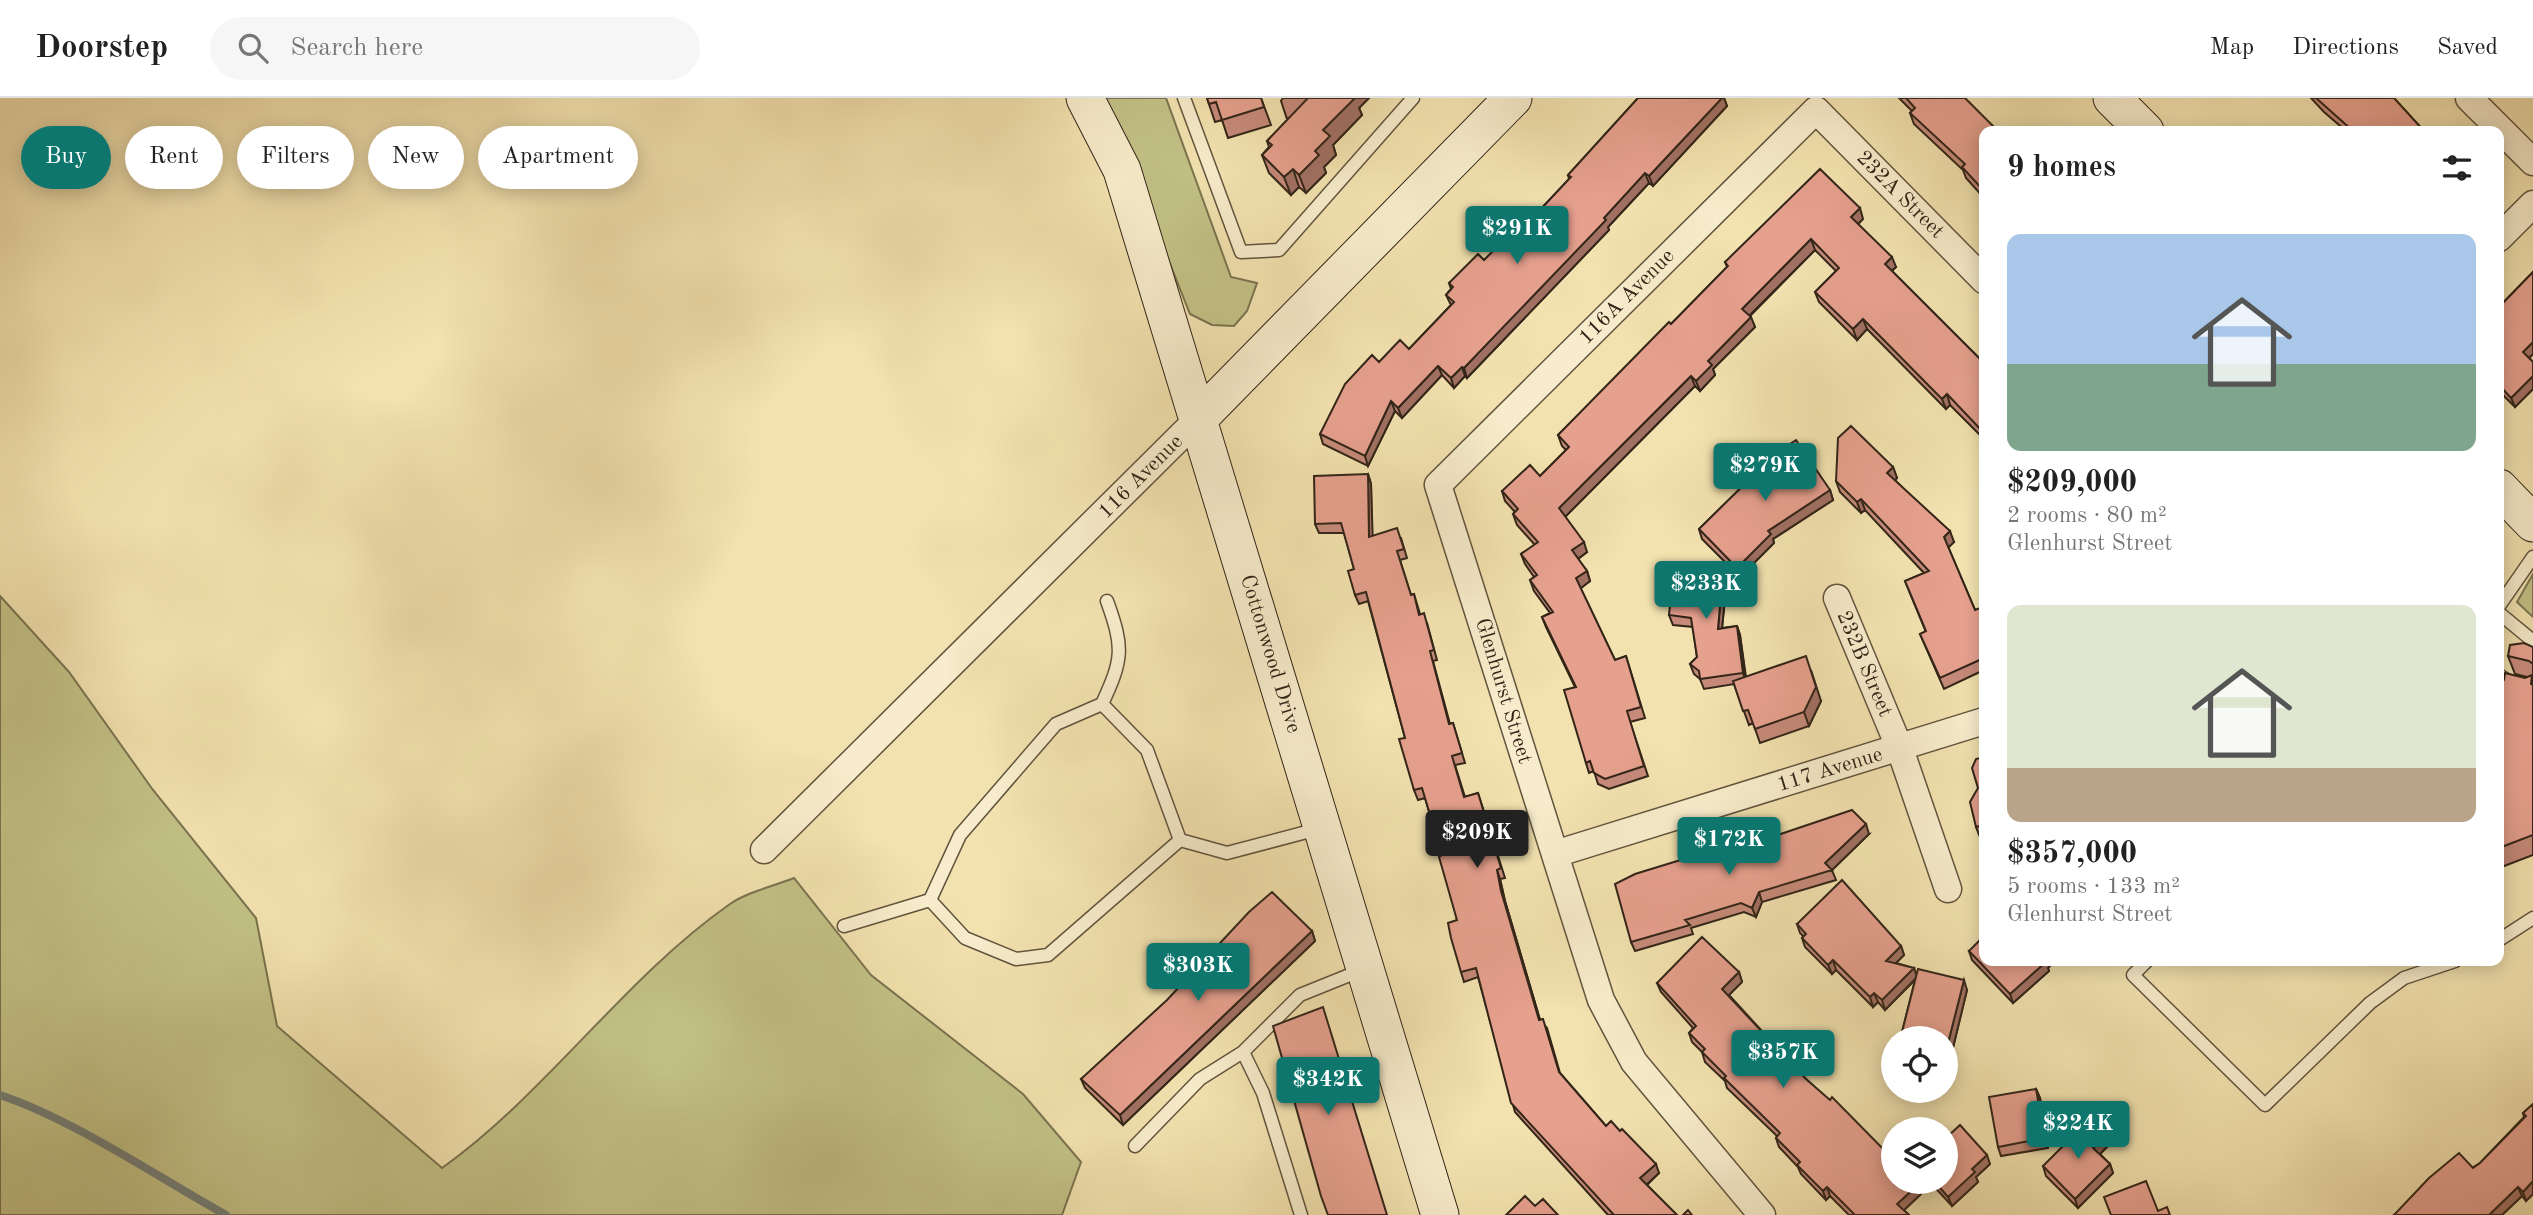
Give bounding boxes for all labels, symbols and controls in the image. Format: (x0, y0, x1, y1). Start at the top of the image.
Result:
search box (210, 17, 700, 80)
icon: search (234, 29, 272, 67)
text: Doorstep (35, 32, 168, 65)
text: Search here (290, 35, 423, 61)
text: Map (2210, 36, 2254, 60)
text: Directions (2292, 36, 2399, 60)
text: Saved (2437, 36, 2498, 60)
chip: Buy (21, 126, 111, 189)
chip: Rent (125, 126, 223, 189)
chip: Filters (237, 126, 354, 189)
chip: New (368, 126, 464, 189)
chip: Apartment (478, 126, 638, 189)
street label: 232A Street (1852, 147, 1948, 243)
icon: filters (2438, 149, 2476, 187)
text: 9 homes (2007, 153, 2116, 183)
pin: $291K (1468, 206, 1566, 266)
text: $291K (1481, 217, 1553, 240)
street label: 116A Avenue (1575, 245, 1679, 349)
icon: home (2179, 279, 2305, 405)
street label: 116 Avenue (1095, 431, 1187, 523)
pin: $279K (1716, 444, 1814, 503)
text: $279K (1729, 454, 1801, 477)
text: $209,000 (2007, 468, 2137, 498)
text: 2 rooms · 80 m² (2007, 504, 2167, 527)
text: Glenhurst Street (2007, 532, 2172, 555)
pin: $233K (1657, 561, 1755, 621)
street label: Cottonwood Drive (1236, 572, 1304, 736)
text: $233K (1670, 572, 1742, 595)
street label: 232B Street (1832, 608, 1896, 720)
street label: Glenhurst Street (1471, 616, 1535, 766)
icon: home (2179, 650, 2305, 776)
street label: 117 Avenue (1775, 744, 1885, 796)
pin: $209K (1428, 810, 1526, 870)
pin: $172K (1680, 818, 1778, 877)
text: $209K (1441, 821, 1513, 844)
text: $172K (1693, 828, 1765, 851)
text: $357,000 (2007, 839, 2137, 869)
text: 5 rooms · 133 m² (2007, 875, 2180, 898)
text: Glenhurst Street (2007, 903, 2172, 926)
pin: $303K (1149, 944, 1247, 1003)
text: $303K (1162, 954, 1234, 977)
map controls (1881, 1026, 1958, 1194)
button: locate (1881, 1026, 1958, 1103)
pin: $357K (1734, 1030, 1832, 1090)
text: $357K (1747, 1041, 1819, 1064)
pin: $342K (1279, 1058, 1377, 1117)
text: $342K (1292, 1068, 1364, 1091)
pin: $224K (2029, 1102, 2127, 1161)
text: $224K (2042, 1112, 2114, 1135)
button: layers (1881, 1117, 1958, 1194)

